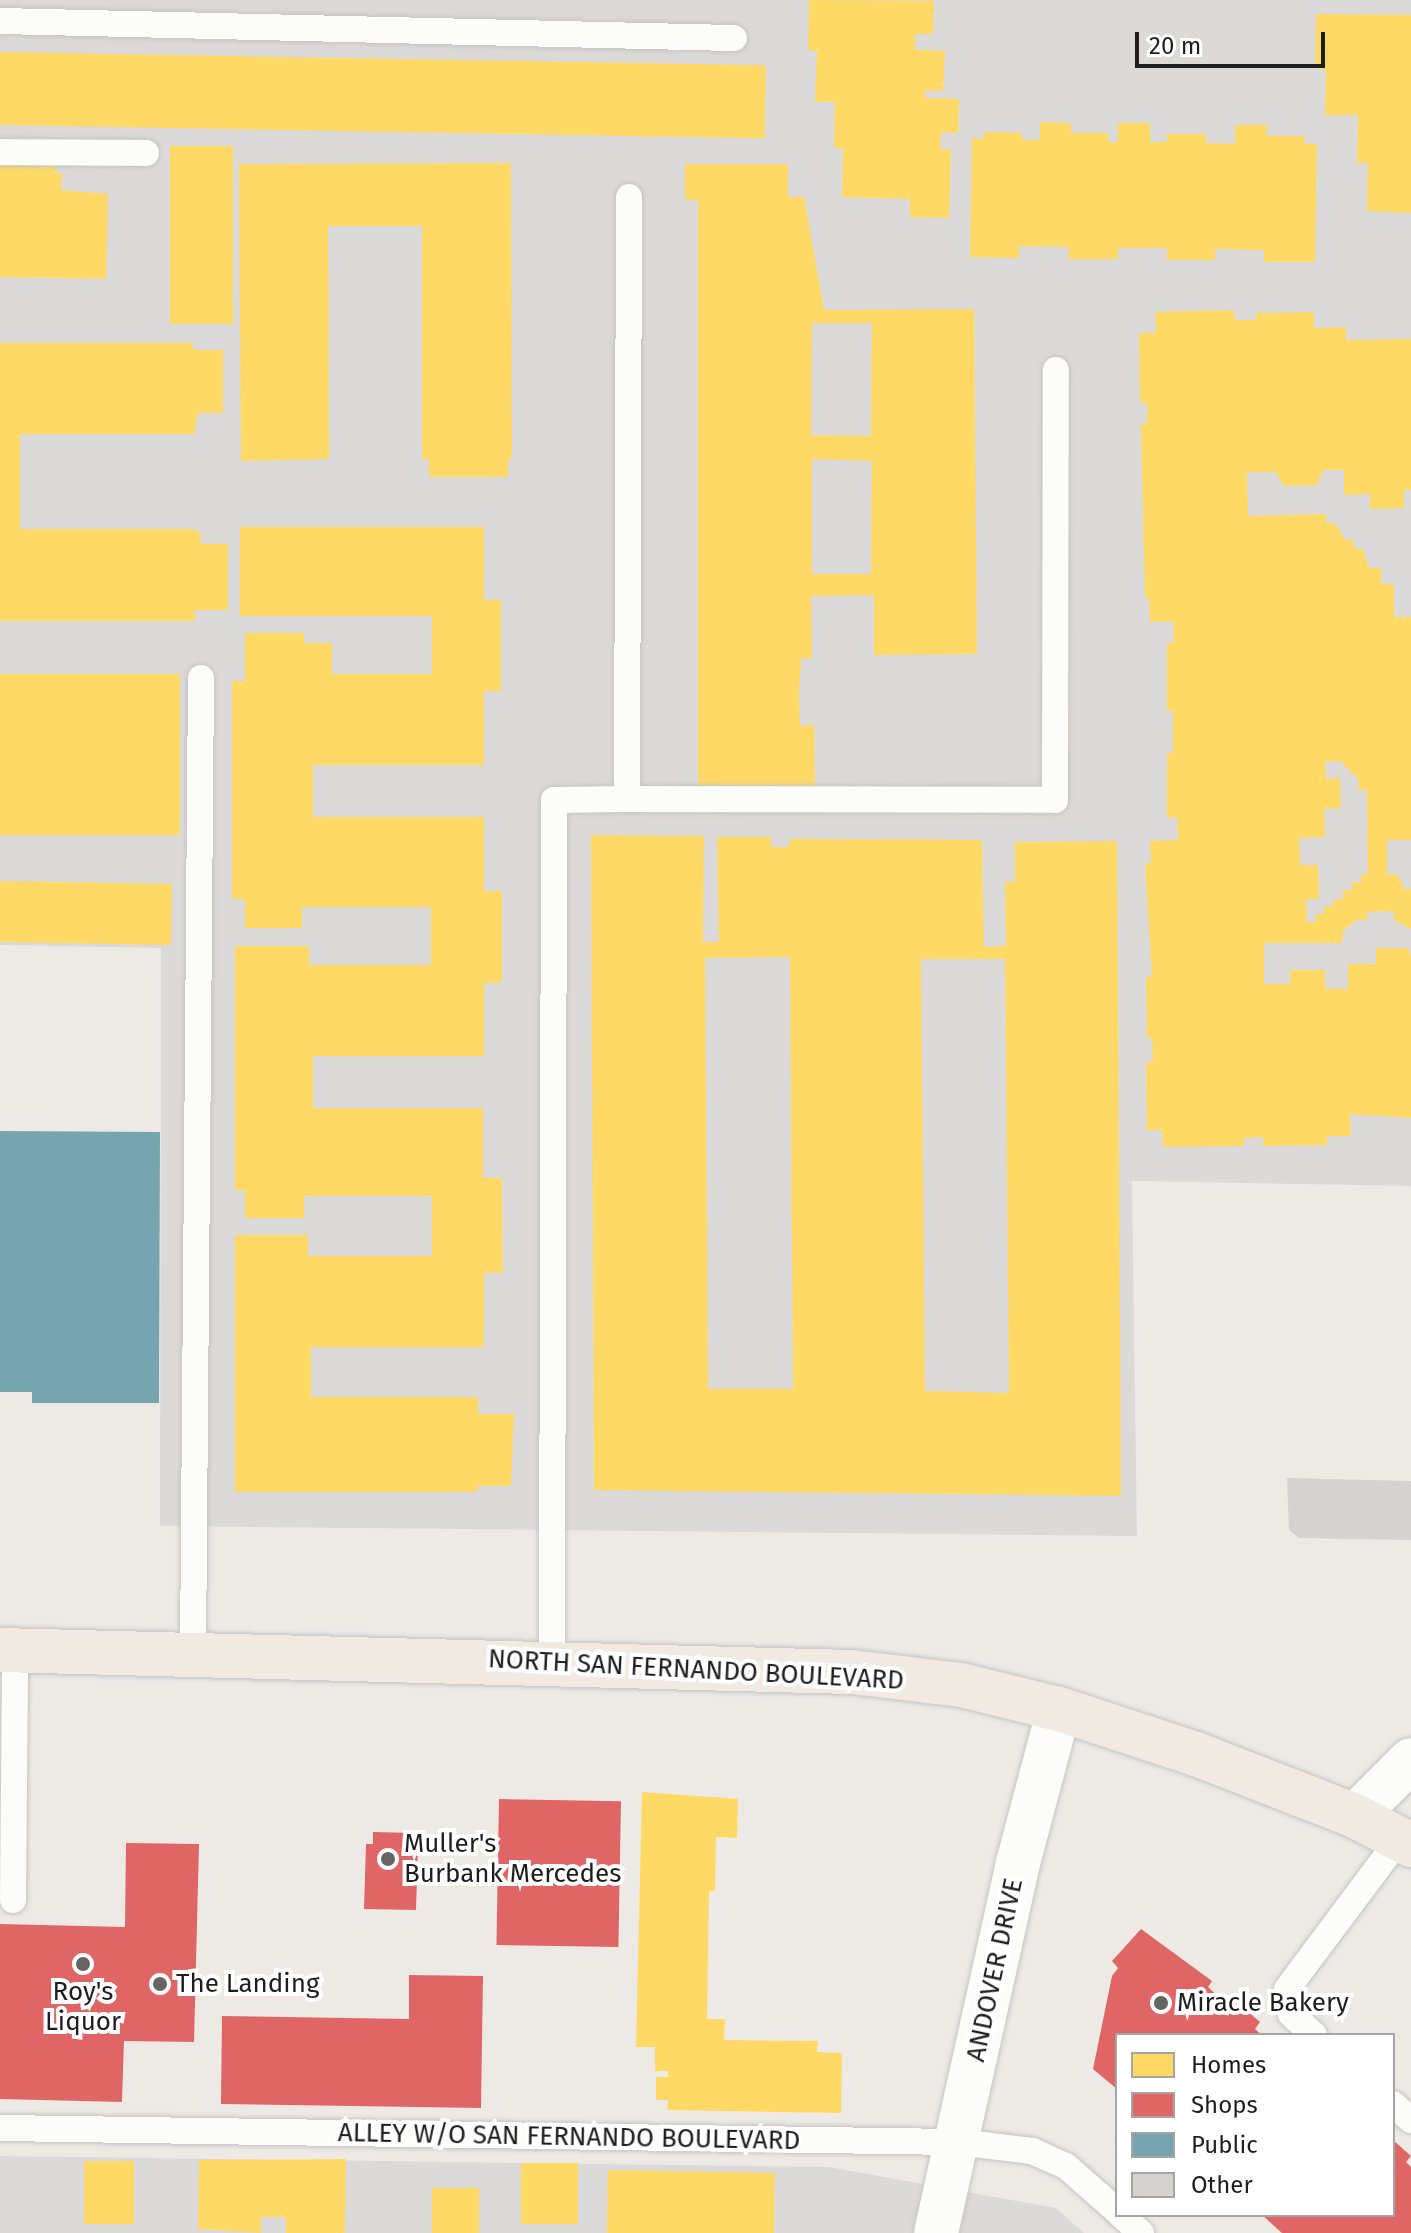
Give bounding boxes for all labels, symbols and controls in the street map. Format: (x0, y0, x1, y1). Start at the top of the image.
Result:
scale bar (1139, 16, 1329, 66)
text: 20 m (1149, 32, 1201, 60)
street label: NORTH SAN FERNANDO BOULEVARD (487, 1644, 905, 1696)
place label: Muller's Burbank Mercedes (404, 1828, 621, 1890)
marker: Muller's Burbank Mercedes (379, 1850, 397, 1868)
street label: ANDOVER DRIVE (960, 1875, 1030, 2065)
marker: Roy's Liquor (74, 1955, 92, 1973)
place label: The Landing (176, 1968, 319, 2000)
marker: The Landing (151, 1975, 169, 1993)
place label: Roy's Liquor (45, 1976, 121, 2038)
place label: Miracle Bakery (1177, 1987, 1349, 2019)
marker: Miracle Bakery (1152, 1994, 1170, 2012)
legend (1115, 2033, 1395, 2217)
text: Homes (1191, 2051, 1266, 2079)
text: Shops (1191, 2091, 1258, 2119)
street label: ALLEY W/O SAN FERNANDO BOULEVARD (338, 2117, 800, 2157)
text: Public (1191, 2131, 1258, 2159)
text: Other (1191, 2171, 1253, 2199)

